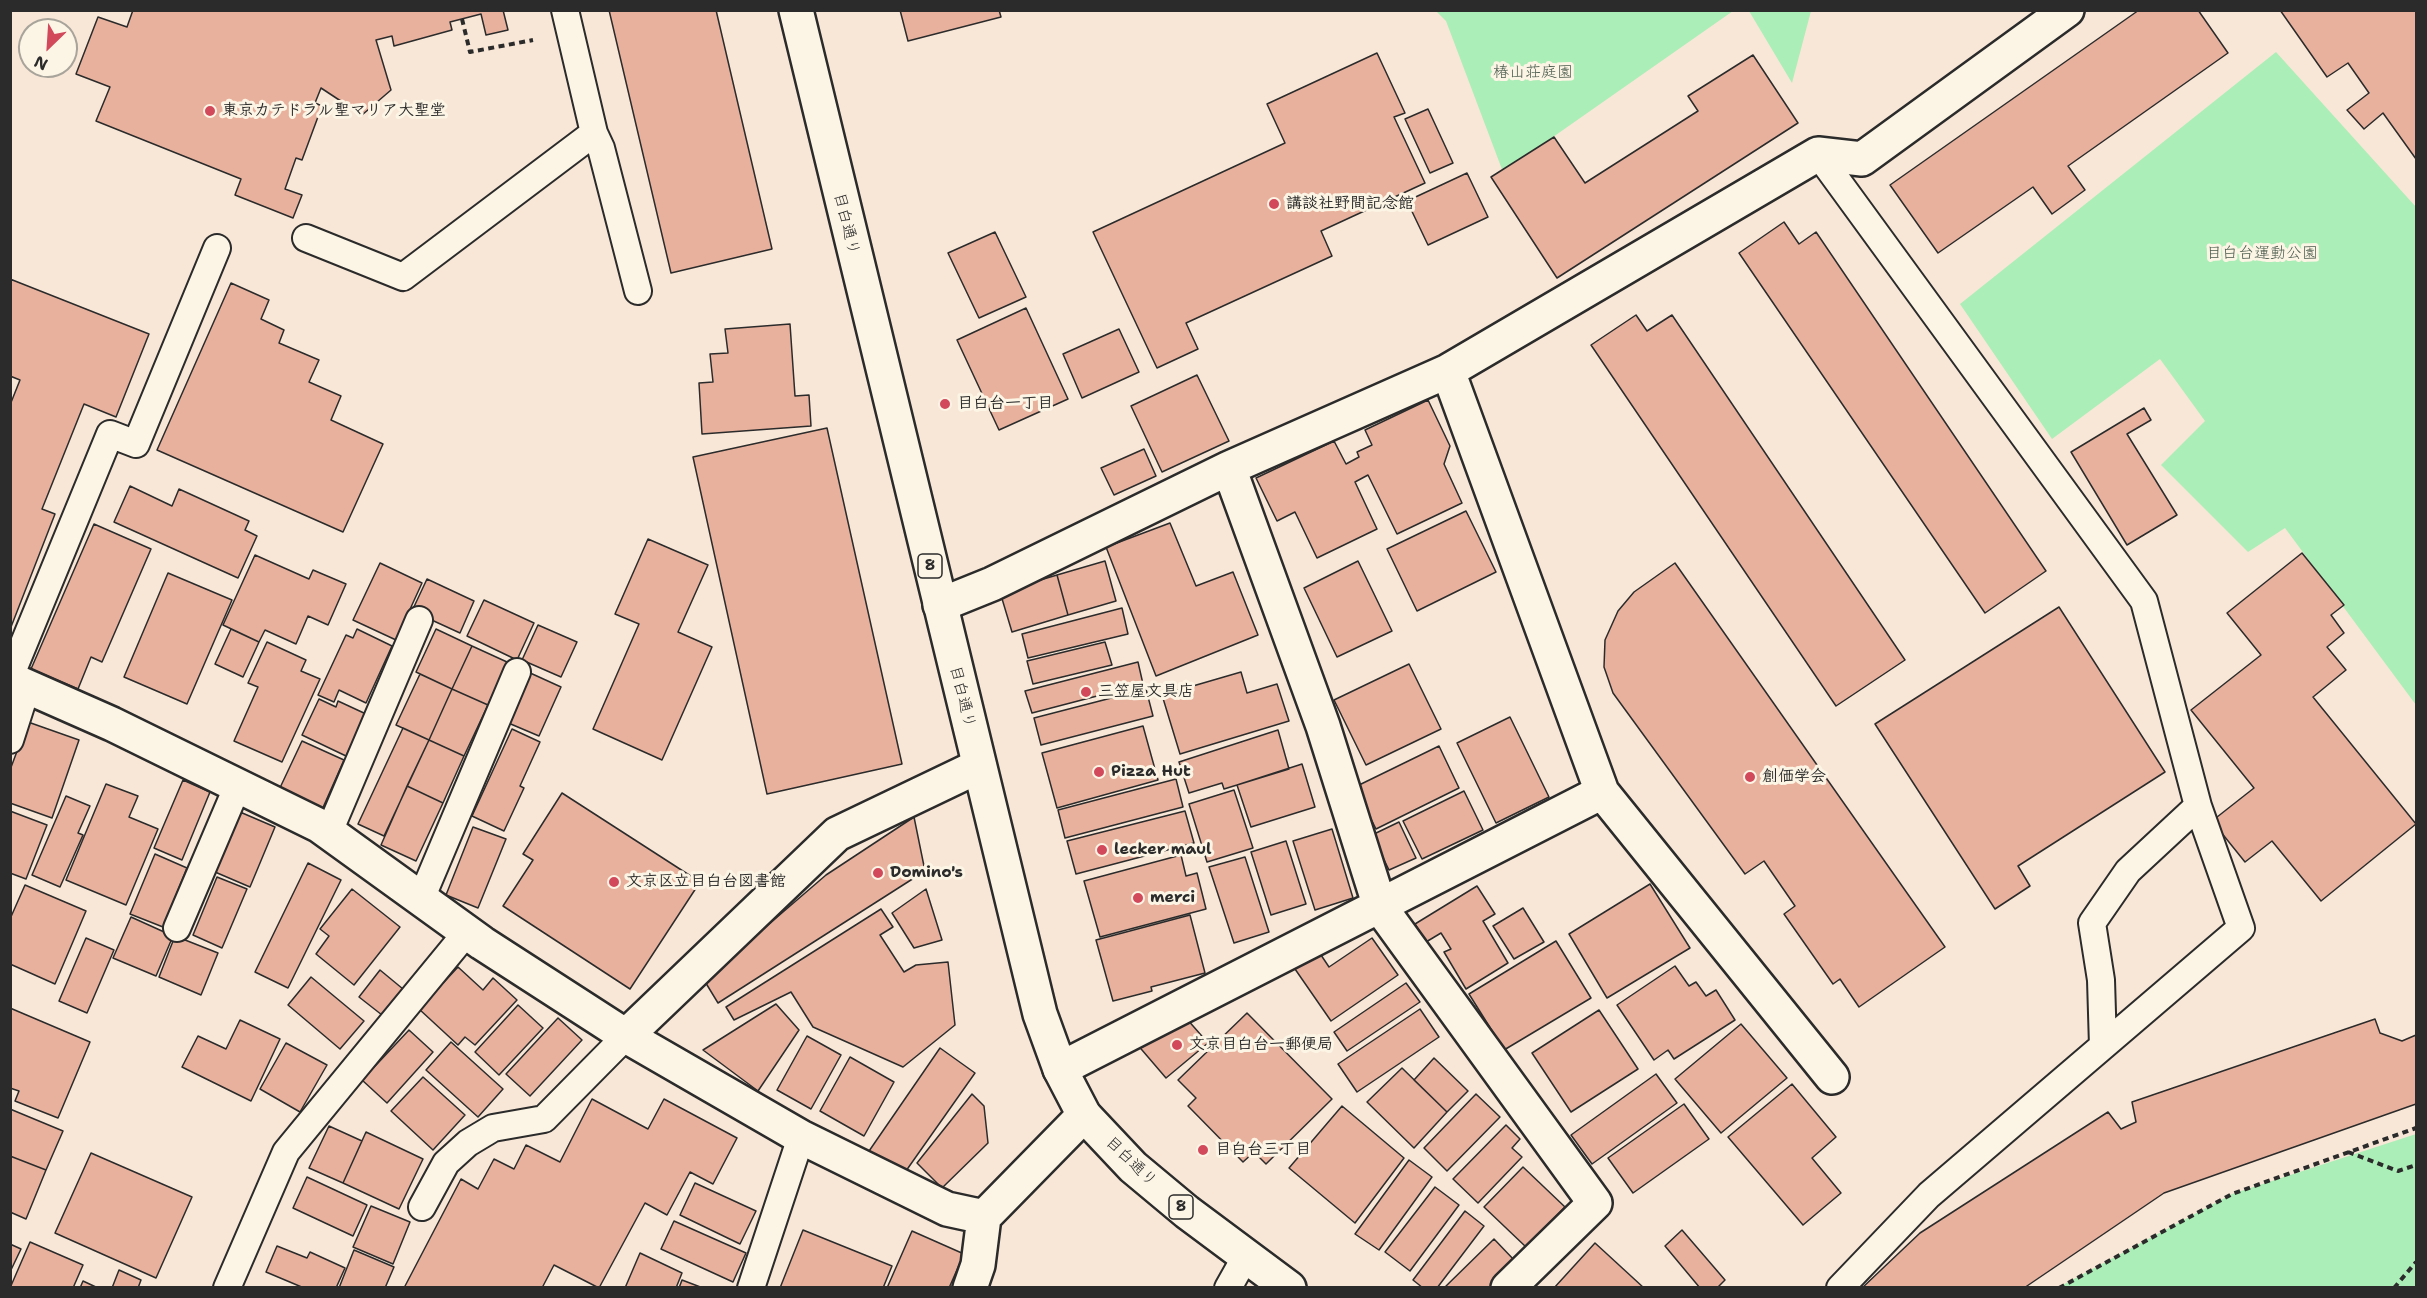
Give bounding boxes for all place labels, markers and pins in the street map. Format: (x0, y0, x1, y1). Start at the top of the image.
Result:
place label: 東京カテドラル聖マリア大聖堂 (222, 101, 446, 121)
marker: 東京カテドラル聖マリア大聖堂 (203, 104, 217, 118)
place label: 講談社野間記念館 (1286, 194, 1414, 214)
marker: 講談社野間記念館 (1267, 197, 1281, 211)
place label: 目白台一丁目 (957, 394, 1053, 414)
marker: 目白台一丁目 (938, 397, 952, 411)
place label: 三笠屋文具店 (1098, 682, 1194, 702)
marker: 三笠屋文具店 (1079, 685, 1093, 699)
place label: Pizza Hut (1111, 762, 1191, 782)
marker: Pizza Hut (1092, 765, 1106, 779)
place label: 創価学会 (1762, 767, 1826, 787)
marker: 創価学会 (1743, 770, 1757, 784)
place label: lecker maul (1114, 840, 1212, 860)
marker: lecker maul (1095, 843, 1109, 857)
place label: Domino's (890, 863, 963, 883)
marker: Domino's (871, 866, 885, 880)
place label: 文京区立目白台図書館 (626, 872, 786, 892)
marker: 文京区立目白台図書館 (607, 875, 621, 889)
place label: merci (1150, 888, 1195, 908)
marker: merci (1131, 891, 1145, 905)
place label: 文京目白台一郵便局 (1189, 1035, 1333, 1055)
marker: 文京目白台一郵便局 (1170, 1038, 1184, 1052)
place label: 目白台三丁目 (1215, 1140, 1311, 1160)
marker: 目白台三丁目 (1196, 1143, 1210, 1157)

